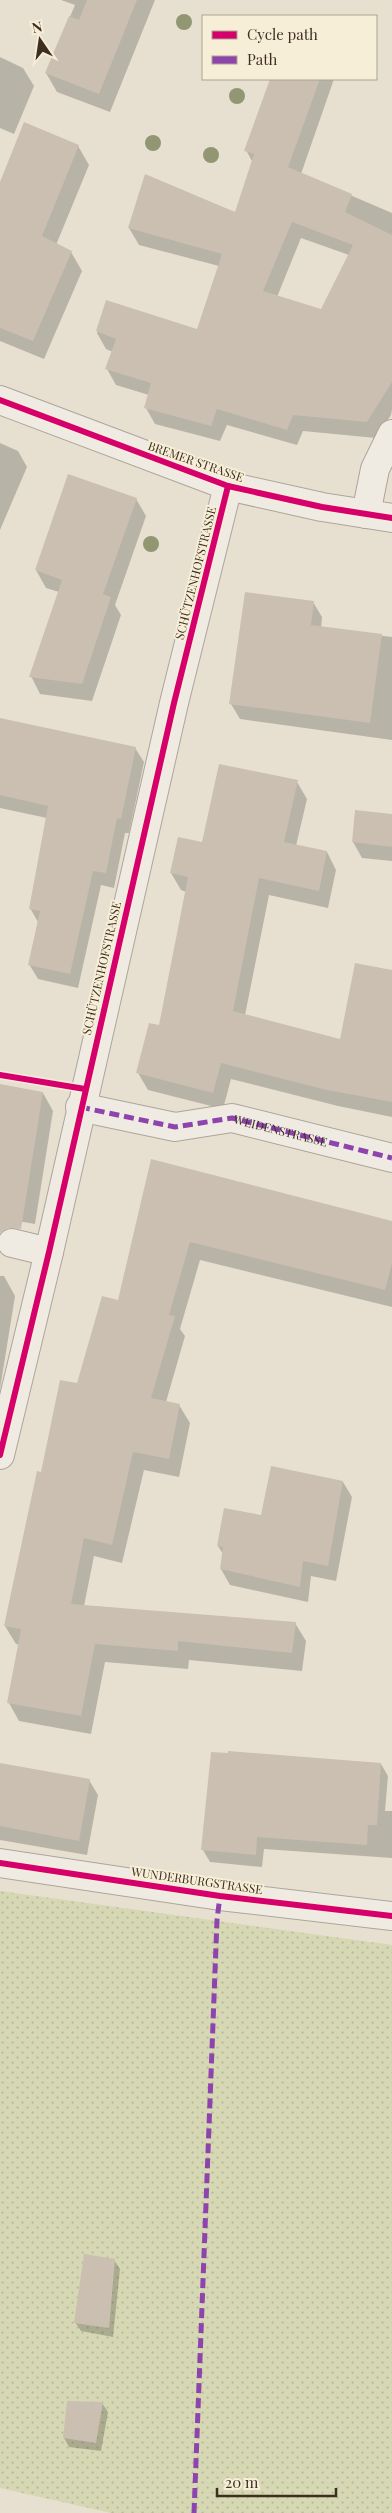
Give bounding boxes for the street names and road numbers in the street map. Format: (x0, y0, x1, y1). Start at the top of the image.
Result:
street label: BREMER STRASSE (146, 437, 246, 485)
street label: SCHÜTZENHOFSTRASSE (171, 505, 219, 641)
street label: SCHÜTZENHOFSTRASSE (78, 900, 124, 1036)
street label: WEIDENSTRASSE (231, 1111, 329, 1150)
street label: WUNDERBURGSTRASSE (129, 1863, 264, 1897)

